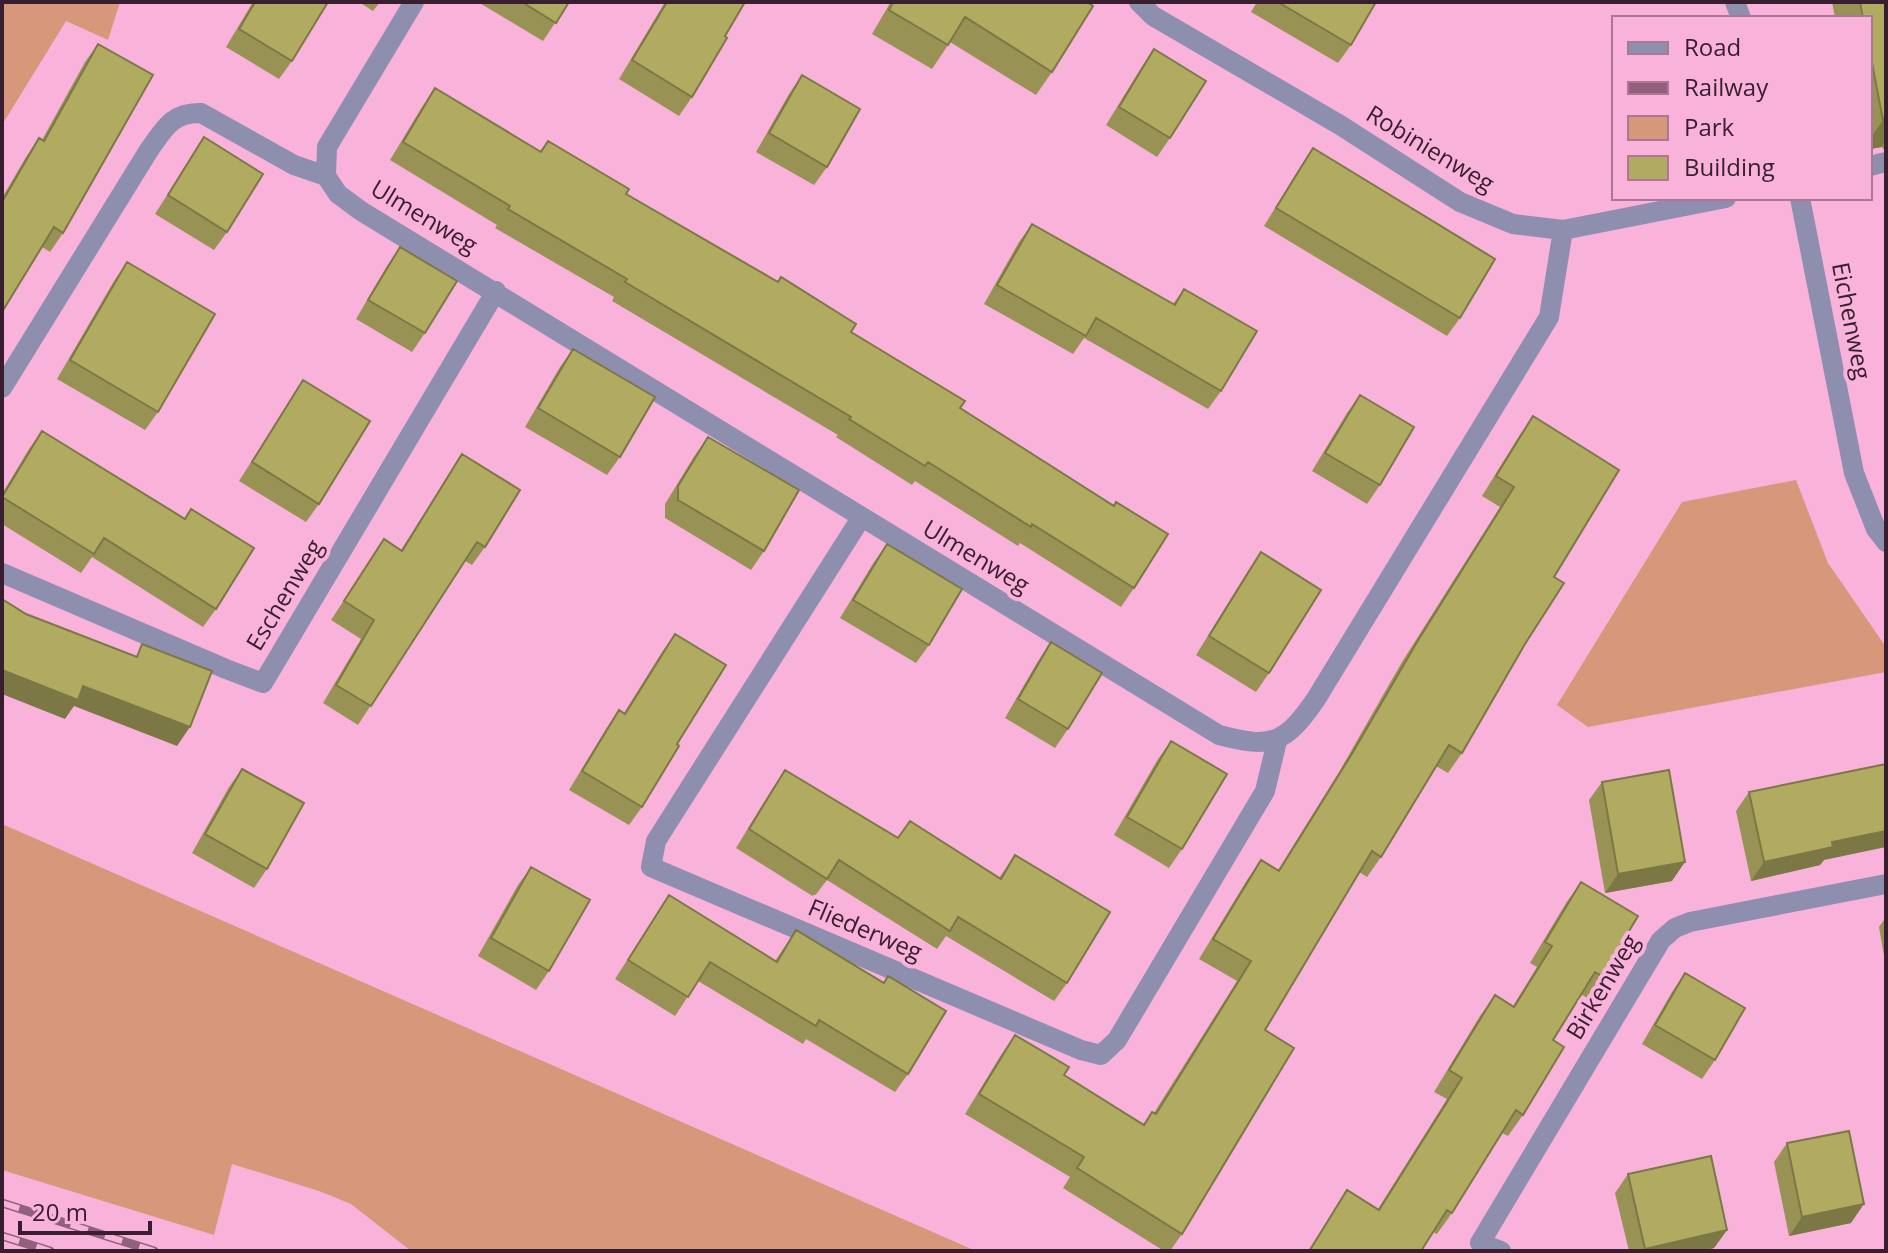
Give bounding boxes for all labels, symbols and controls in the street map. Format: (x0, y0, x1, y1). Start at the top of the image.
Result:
legend (1612, 16, 1872, 200)
text: Road (1684, 30, 1741, 63)
text: Railway (1684, 70, 1769, 103)
street label: Robinienweg (1361, 96, 1501, 199)
text: Park (1684, 110, 1735, 143)
text: Building (1684, 150, 1775, 183)
street label: Ulmenweg (365, 171, 484, 261)
street label: Eichenweg (1825, 259, 1880, 382)
street label: Ulmenweg (917, 511, 1036, 601)
street label: Eschenweg (238, 532, 330, 656)
street label: Fliederweg (803, 890, 928, 967)
street label: Birkenweg (1557, 927, 1646, 1045)
scale bar (20, 1185, 150, 1235)
text: 20 m (32, 1195, 88, 1228)

